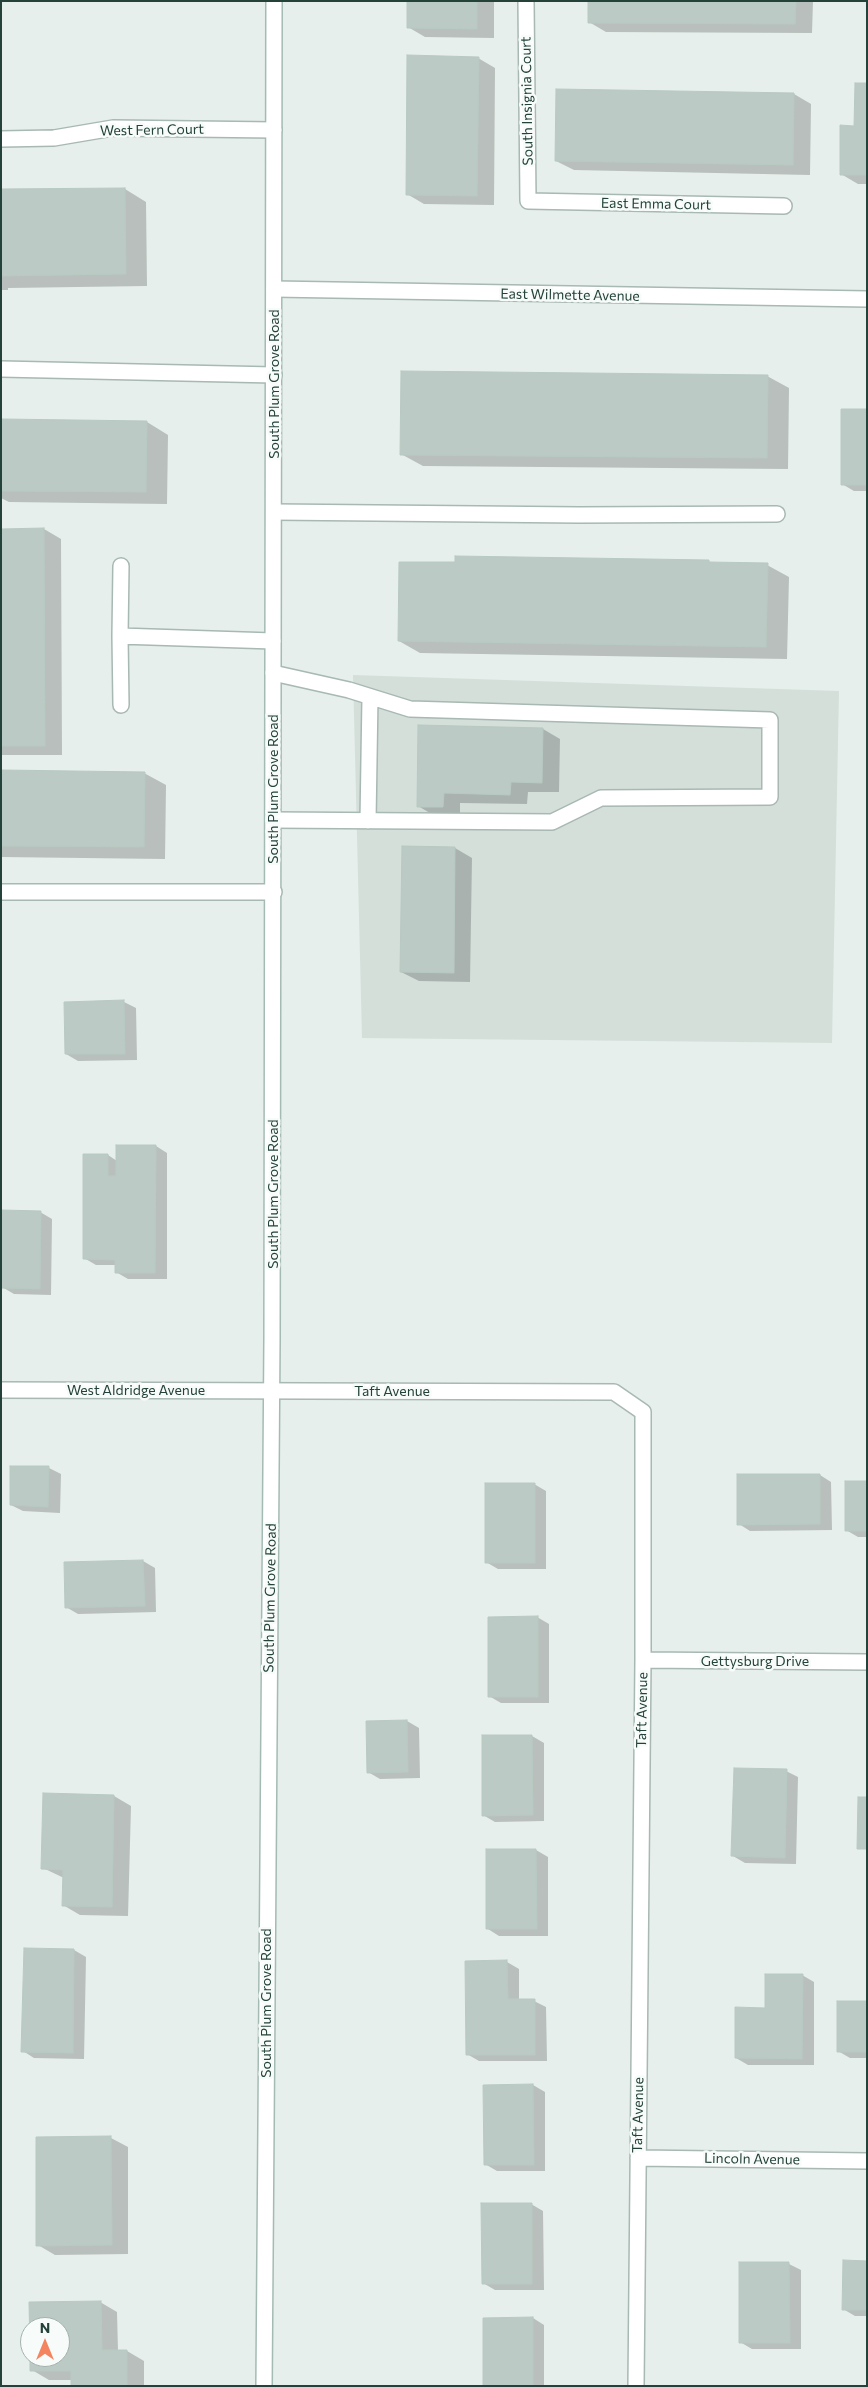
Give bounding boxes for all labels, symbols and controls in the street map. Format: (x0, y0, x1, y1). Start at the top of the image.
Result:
street label: South Insignia Court (517, 36, 537, 166)
street label: West Fern Court (100, 121, 204, 139)
street label: East Emma Court (601, 195, 711, 213)
street label: East Wilmette Avenue (500, 285, 640, 305)
street label: South Plum Grove Road (266, 309, 282, 459)
street label: South Plum Grove Road (265, 714, 281, 864)
street label: South Plum Grove Road (265, 1119, 281, 1269)
street label: West Aldridge Avenue (67, 1382, 205, 1398)
street label: Taft Avenue (354, 1383, 430, 1399)
street label: South Plum Grove Road (260, 1523, 280, 1673)
street label: Gettysburg Drive (701, 1653, 809, 1669)
street label: Taft Avenue (633, 1672, 651, 1748)
street label: South Plum Grove Road (258, 1928, 274, 2078)
street label: Taft Avenue (629, 2077, 647, 2153)
street label: Lincoln Avenue (704, 2150, 800, 2168)
north arrow (20, 2317, 70, 2367)
text: N (40, 2319, 50, 2336)

